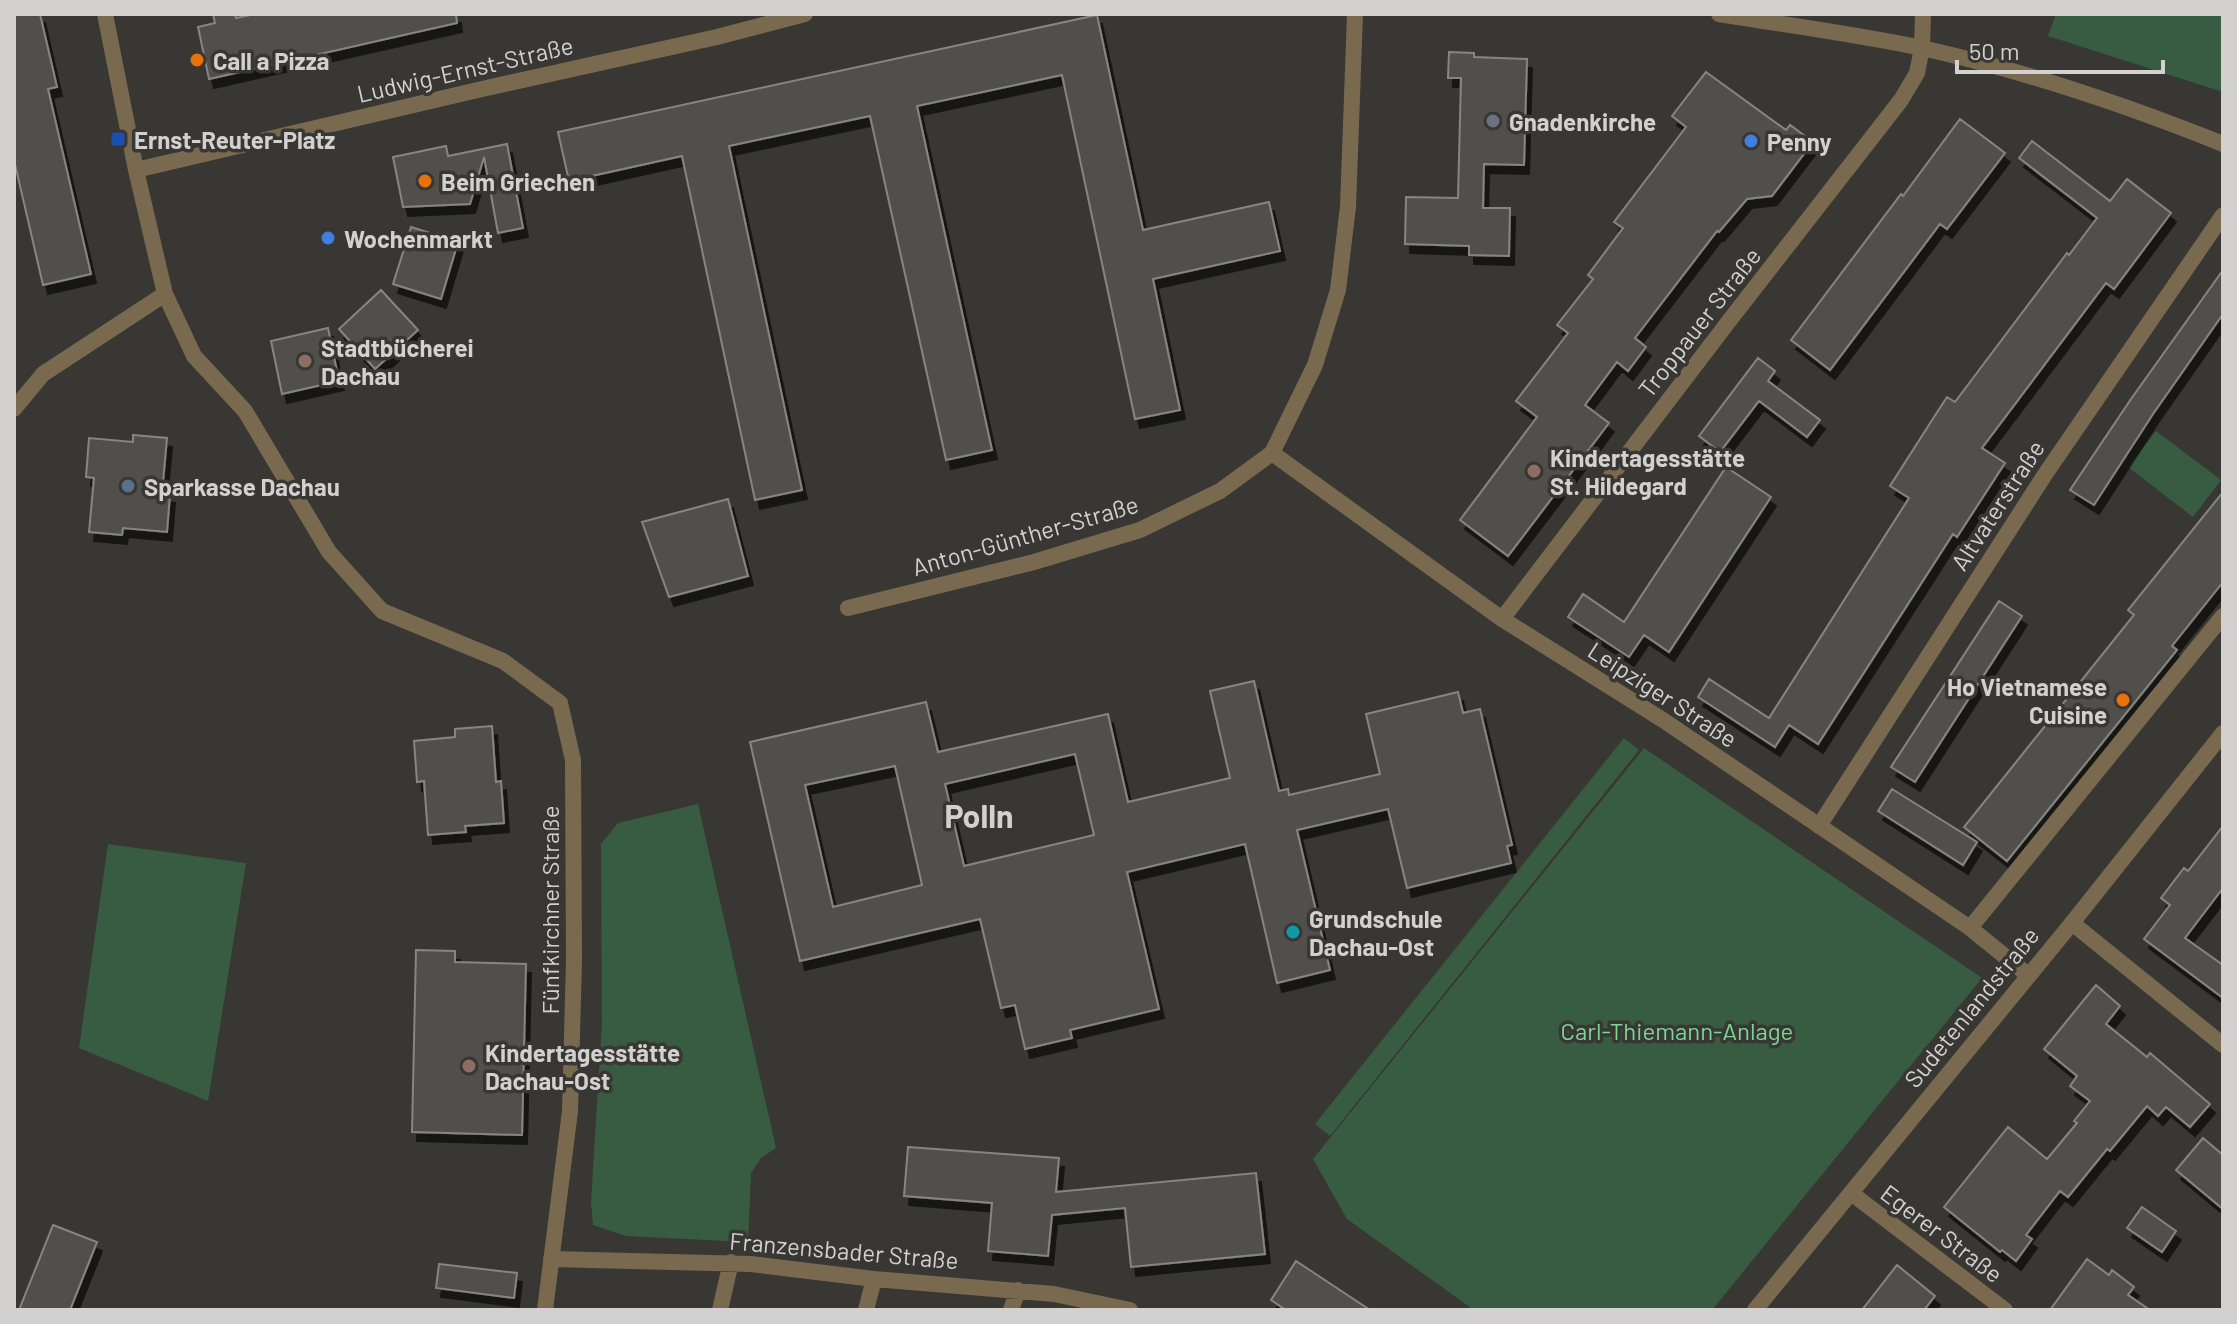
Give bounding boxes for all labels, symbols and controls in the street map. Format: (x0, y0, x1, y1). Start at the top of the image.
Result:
scale bar (1957, 24, 2163, 74)
street label: Ludwig-Ernst-Straße (354, 30, 576, 108)
text: 50 m (1969, 36, 2020, 65)
place label: Call a Pizza (213, 46, 329, 75)
marker: Call a Pizza (188, 51, 206, 69)
place label: Gnadenkirche (1509, 107, 1656, 136)
marker: Gnadenkirche (1484, 112, 1502, 130)
place label: Ernst-Reuter-Platz (134, 125, 335, 154)
place label: Penny (1767, 127, 1832, 156)
marker: Ernst-Reuter-Platz (109, 130, 127, 148)
marker: Penny (1742, 132, 1760, 150)
place label: Beim Griechen (441, 167, 595, 196)
marker: Beim Griechen (416, 172, 434, 190)
place label: Wochenmarkt (344, 224, 493, 253)
marker: Wochenmarkt (319, 229, 337, 247)
street label: Troppauer Straße (1632, 241, 1766, 403)
place label: Stadtbücherei Dachau (321, 333, 474, 390)
marker: Stadtbücherei Dachau (296, 352, 314, 370)
street label: Altvaterstraße (1944, 434, 2050, 576)
place label: Kindertagesstätte St. Hildegard (1550, 443, 1745, 500)
marker: Kindertagesstätte St. Hildegard (1525, 462, 1543, 480)
place label: Sparkasse Dachau (144, 472, 340, 501)
marker: Sparkasse Dachau (119, 477, 137, 495)
street label: Anton-Günther-Straße (909, 489, 1141, 581)
street label: Leipziger Straße (1583, 635, 1743, 753)
place label: Ho Vietnamese Cuisine (1947, 672, 2107, 729)
marker: Ho Vietnamese Cuisine (2114, 691, 2132, 709)
district label: Polln (944, 796, 1014, 834)
street label: Fünfkirchner Straße (535, 806, 564, 1014)
place label: Grundschule Dachau-Ost (1309, 904, 1443, 961)
street label: Sudetenlandstraße (1898, 921, 2044, 1093)
marker: Grundschule Dachau-Ost (1284, 923, 1302, 941)
park label: Carl-Thiemann-Anlage (1561, 1016, 1793, 1045)
place label: Kindertagesstätte Dachau-Ost (485, 1038, 680, 1095)
marker: Kindertagesstätte Dachau-Ost (460, 1057, 478, 1075)
street label: Egerer Straße (1875, 1178, 2009, 1288)
street label: Franzensbader Straße (728, 1226, 960, 1274)

